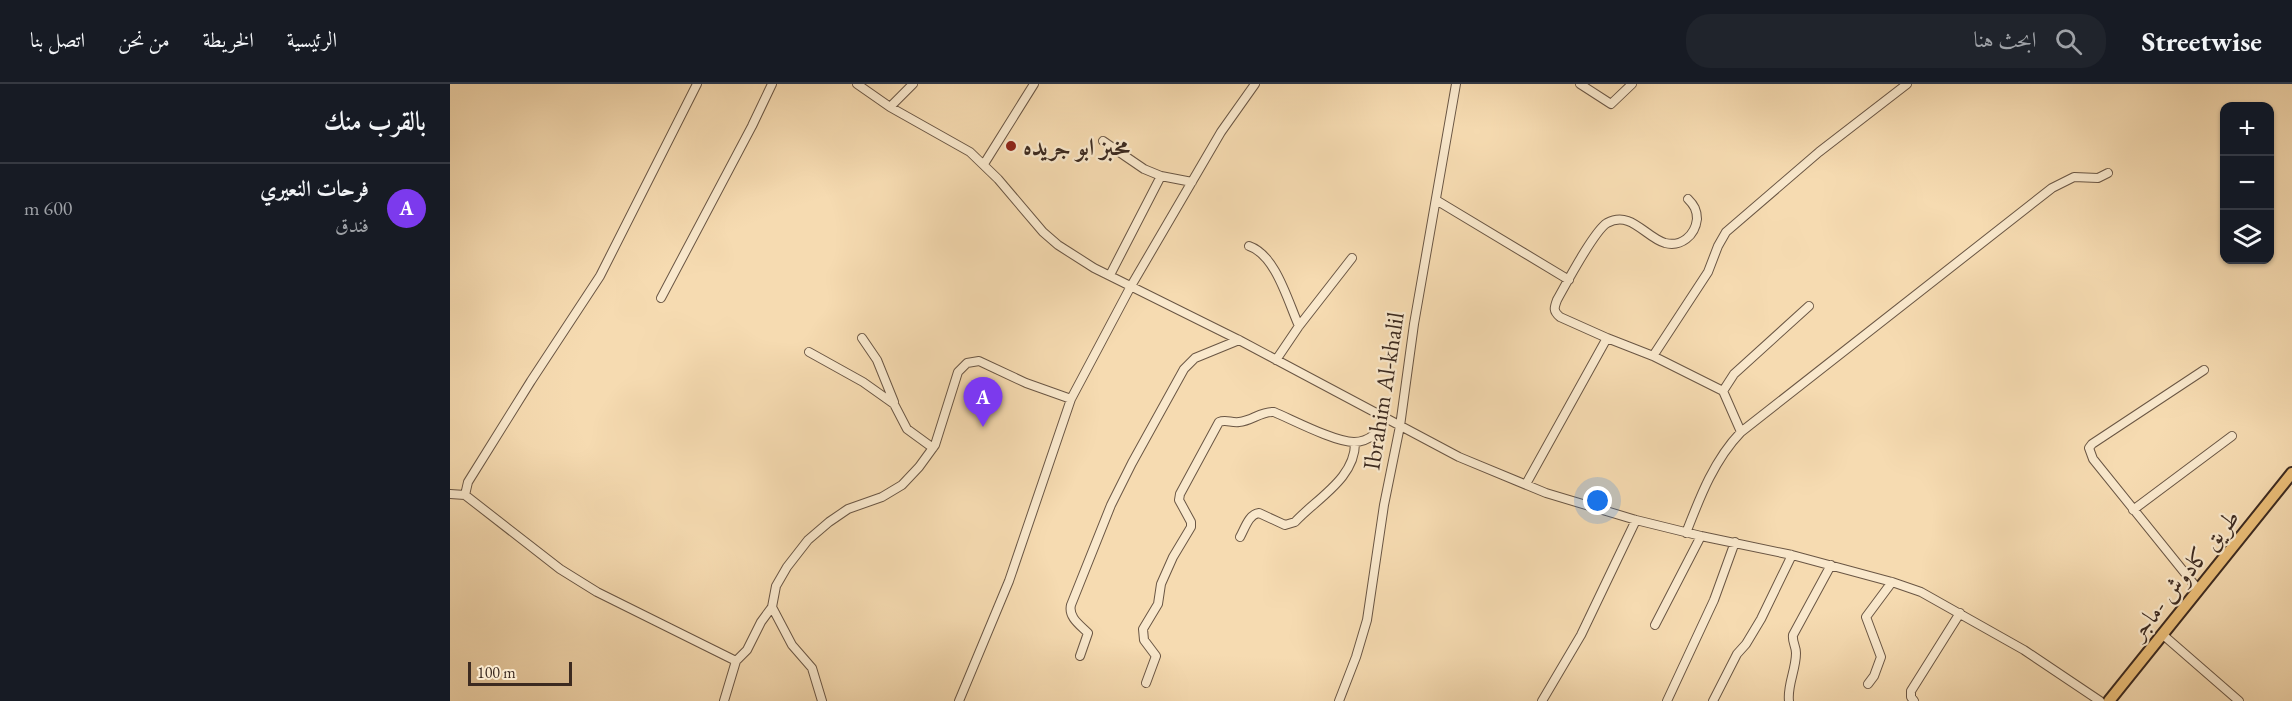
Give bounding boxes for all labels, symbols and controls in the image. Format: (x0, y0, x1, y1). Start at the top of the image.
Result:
search box (1686, 14, 2106, 68)
text: Streetwise (2142, 23, 2262, 59)
text: ابحث هنا (1973, 25, 2037, 54)
icon: search (2052, 25, 2085, 58)
text: اتصل بنا (30, 26, 85, 53)
text: من نحن (118, 26, 170, 53)
text: الخريطة (203, 26, 254, 53)
text: الرئيسية (287, 26, 337, 53)
map controls (2220, 102, 2274, 264)
button: + (2220, 102, 2274, 156)
text: بالقرب منك (324, 104, 426, 138)
place label: مخبز ابو جريده (1023, 131, 1130, 162)
marker: مخبز ابو جريده (1004, 139, 1018, 153)
button: − (2220, 156, 2274, 210)
text: فرحات النعيري (260, 174, 369, 203)
text: 600 m (24, 195, 72, 221)
text: A (399, 195, 414, 221)
button: layers (2220, 210, 2274, 264)
text: فندق (335, 212, 369, 238)
street label: Ibrahim Al-khalil (1355, 310, 1411, 472)
pin: A (964, 378, 1002, 427)
your location (1583, 486, 1612, 515)
street label: طريق كادوش -ماجر (2120, 503, 2246, 648)
scale bar (468, 659, 572, 686)
text: 100 m (477, 662, 516, 683)

